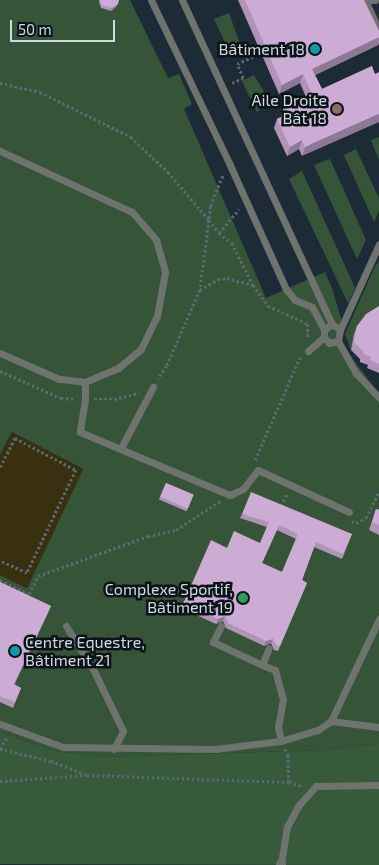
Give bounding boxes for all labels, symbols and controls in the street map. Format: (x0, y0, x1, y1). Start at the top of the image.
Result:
scale bar (12, 10, 118, 42)
text: 50 m (18, 20, 52, 38)
place label: Bâtiment 18 (219, 39, 305, 59)
marker: Bâtiment 18 (309, 43, 321, 55)
place label: Aile Droite Bât 18 (252, 90, 327, 128)
marker: Aile Droite Bât 18 (331, 103, 343, 115)
place label: Complexe Sportif, Bâtiment 19 (105, 579, 233, 617)
marker: Complexe Sportif, Bâtiment 19 (237, 592, 249, 604)
place label: Centre Equestre, Bâtiment 21 (25, 632, 145, 670)
marker: Centre Equestre, Bâtiment 21 (9, 645, 21, 657)

